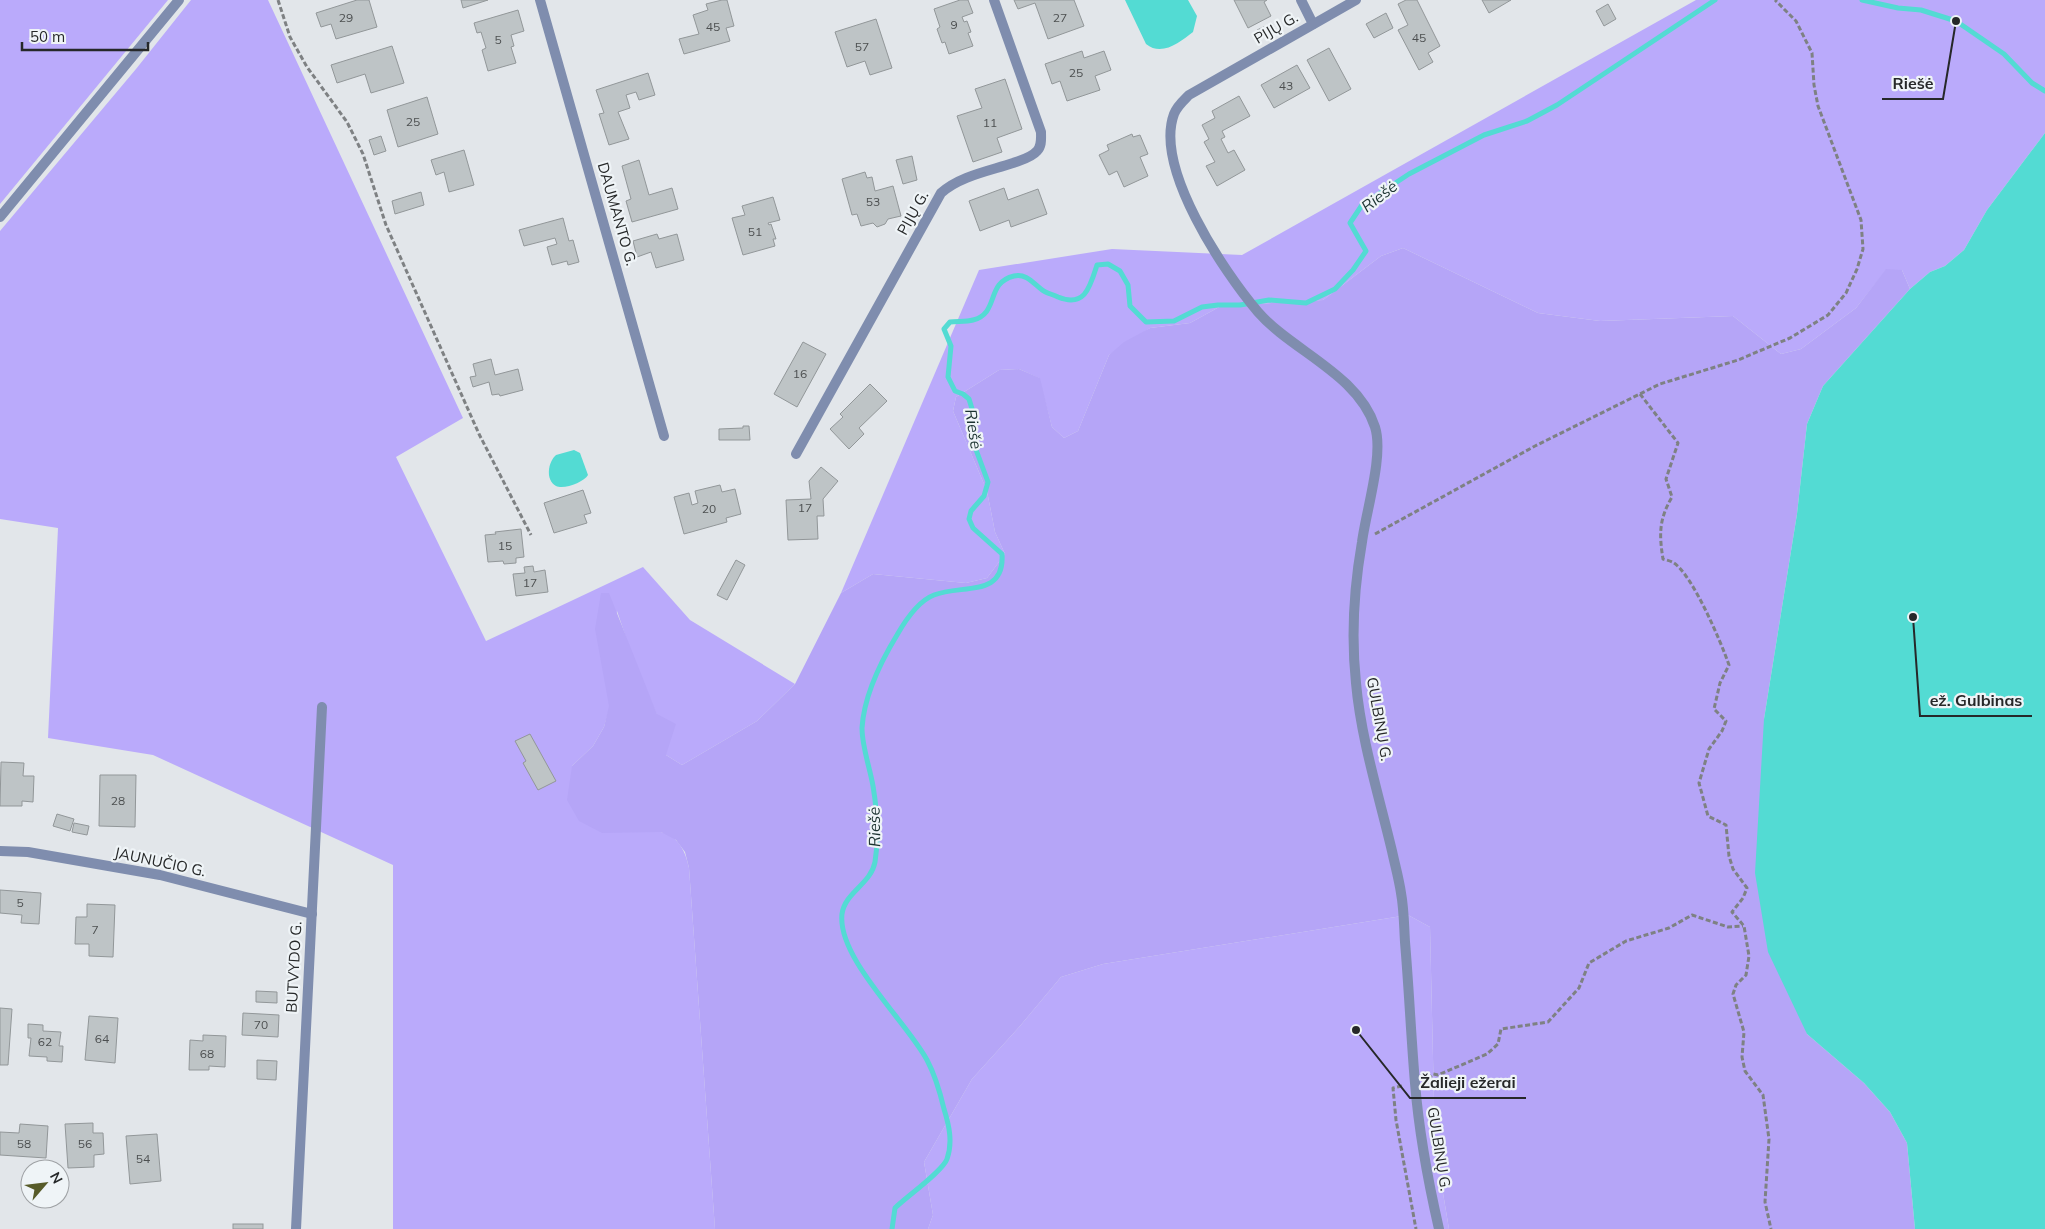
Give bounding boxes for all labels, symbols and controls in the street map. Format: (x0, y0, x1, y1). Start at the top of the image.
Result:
street label: PIJŲ G. (1250, 7, 1301, 48)
house number: 29 (339, 10, 353, 25)
house number: 27 (1053, 10, 1067, 25)
house number: 9 (950, 17, 958, 32)
house number: 45 (706, 19, 720, 34)
scale bar (22, 20, 149, 52)
text: 50 m (30, 27, 65, 46)
house number: 45 (1412, 30, 1426, 45)
house number: 5 (494, 32, 502, 47)
house number: 57 (855, 39, 869, 54)
house number: 25 (1069, 65, 1083, 80)
callout: Riešė (1882, 68, 1943, 99)
text: Riešė (1893, 73, 1934, 93)
house number: 43 (1279, 78, 1293, 93)
house number: 25 (406, 114, 420, 129)
house number: 11 (983, 115, 997, 130)
street label: DAUMANTO G. (594, 160, 641, 268)
water label: Riešė (1357, 176, 1401, 216)
street label: PIJŲ G. (893, 187, 932, 238)
house number: 53 (866, 194, 880, 209)
house number: 51 (748, 224, 762, 239)
house number: 16 (793, 366, 807, 381)
water label: Riešė (961, 408, 987, 451)
house number: 17 (798, 500, 812, 515)
house number: 20 (702, 501, 716, 516)
house number: 15 (498, 538, 512, 553)
house number: 17 (523, 575, 537, 590)
street label: GULBINŲ G. (1363, 676, 1396, 762)
callout: ež. Gulbinas (1920, 685, 2032, 716)
text: ež. Gulbinas (1930, 690, 2022, 710)
house number: 28 (111, 793, 125, 808)
water label: Riešė (864, 806, 884, 847)
street label: JAUNUČIO G. (113, 843, 208, 880)
house number: 5 (16, 895, 24, 910)
street label: BUTVYDO G. (282, 921, 305, 1013)
house number: 7 (91, 922, 99, 937)
house number: 70 (254, 1017, 268, 1032)
house number: 64 (95, 1031, 109, 1046)
house number: 62 (38, 1034, 52, 1049)
house number: 68 (200, 1046, 214, 1061)
callout: Žalieji ežerai (1410, 1067, 1526, 1098)
text: Žalieji ežerai (1420, 1072, 1516, 1092)
street label: GULBINŲ G. (1423, 1106, 1455, 1192)
house number: 58 (17, 1136, 31, 1151)
house number: 56 (78, 1136, 92, 1151)
house number: 54 (136, 1151, 150, 1166)
north arrow (20, 1159, 70, 1209)
text: N (46, 1169, 67, 1187)

